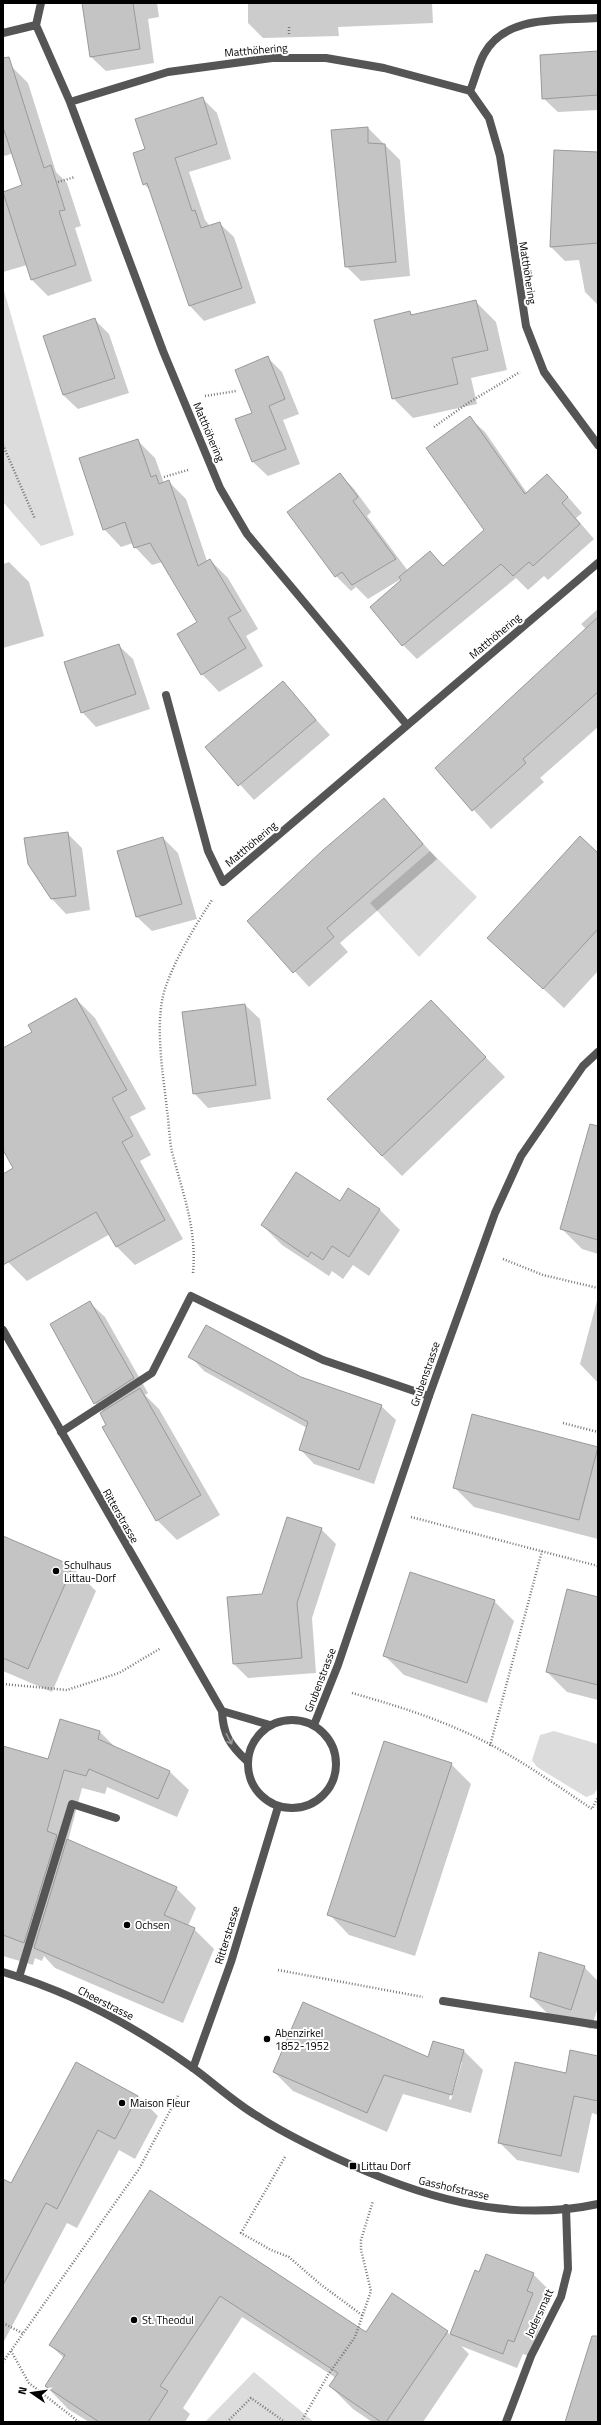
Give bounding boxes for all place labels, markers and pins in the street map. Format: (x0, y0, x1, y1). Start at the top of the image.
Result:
place label: Schulhaus Littau-Dorf (64, 1557, 116, 1586)
marker: Schulhaus Littau-Dorf (51, 1566, 61, 1576)
place label: Ochsen (135, 1917, 170, 1933)
marker: Ochsen (122, 1920, 132, 1930)
place label: Abenzirkel 1852-1952 (275, 2025, 329, 2054)
marker: Abenzirkel 1852-1952 (262, 2034, 272, 2044)
place label: Maison Fleur (130, 2095, 190, 2111)
marker: Maison Fleur (117, 2098, 127, 2108)
place label: Littau Dorf (361, 2158, 411, 2174)
marker: Littau Dorf (348, 2161, 358, 2171)
place label: St. Theodul (142, 2312, 194, 2328)
marker: St. Theodul (129, 2315, 139, 2325)

